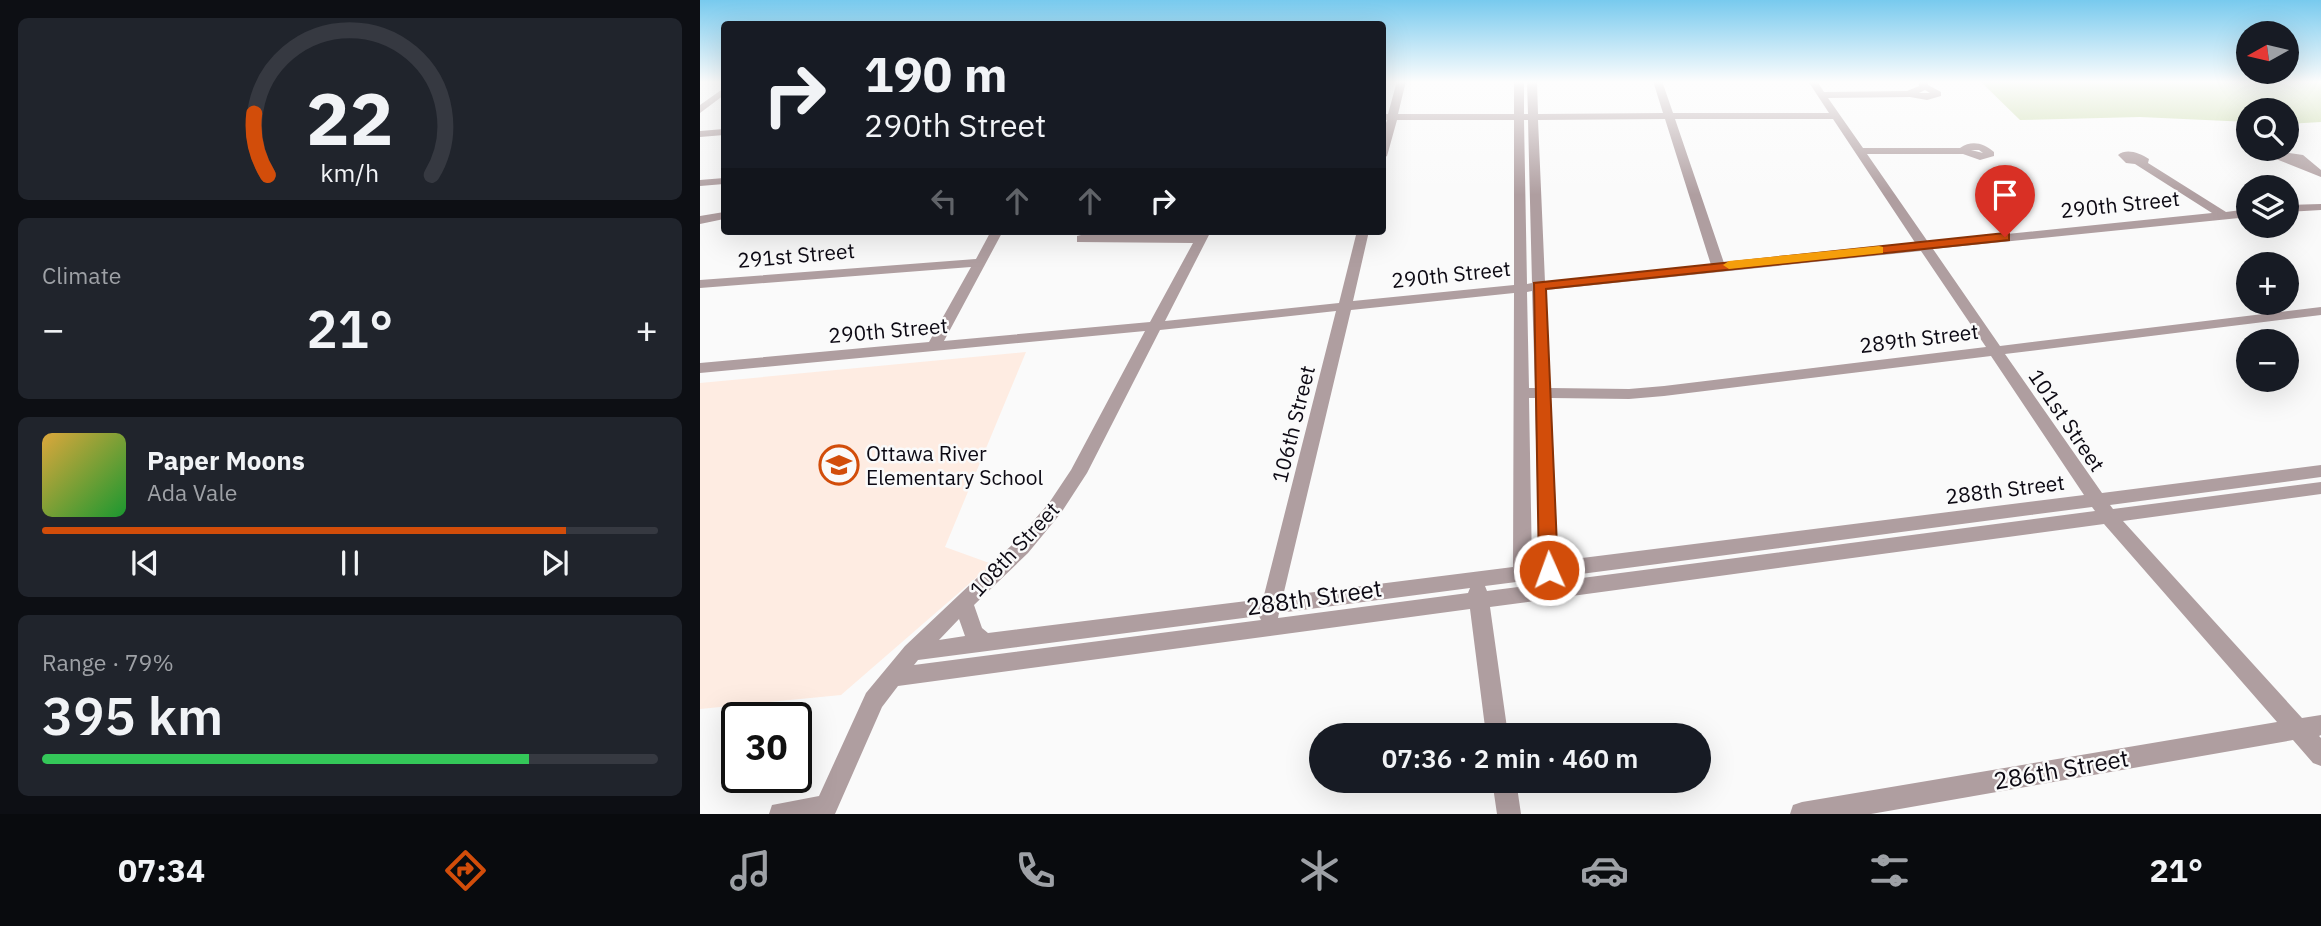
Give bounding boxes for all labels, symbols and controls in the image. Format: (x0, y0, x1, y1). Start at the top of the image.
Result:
north arrow (2236, 21, 2300, 84)
map controls (2236, 21, 2299, 392)
text: 190 m (864, 42, 1008, 105)
icon: right (749, 49, 840, 140)
text: 22 (306, 70, 394, 165)
button: search (2236, 98, 2299, 161)
text: 290th Street (864, 104, 1046, 146)
text: km/h (321, 156, 379, 189)
pin (1975, 165, 2035, 237)
button: layers (2236, 175, 2299, 238)
icon: arrive (1986, 176, 2024, 214)
icon: left (925, 182, 963, 220)
icon: ahead (998, 182, 1036, 220)
icon: ahead (1071, 182, 1109, 220)
icon: right (1144, 182, 1182, 220)
street label: 290th Street (2059, 184, 2181, 224)
street label: 291st Street (736, 236, 856, 274)
button: + (2236, 252, 2299, 315)
street label: 290th Street (1390, 254, 1512, 294)
text: Climate (42, 260, 121, 290)
text: 21° (307, 295, 393, 362)
text: − (42, 304, 65, 353)
text: + (635, 304, 658, 353)
street label: 290th Street (827, 311, 949, 349)
street label: 289th Street (1858, 317, 1980, 359)
button: − (2236, 329, 2299, 392)
street label: 106th Street (1265, 363, 1321, 485)
street label: 101st Street (2022, 363, 2112, 477)
place label: Ottawa River Elementary School (866, 439, 1043, 491)
text: Paper Moons (147, 443, 305, 477)
school or university icon: Ottawa River Elementary School (818, 444, 860, 486)
street label: 288th Street (1944, 468, 2066, 510)
text: Ada Vale (147, 477, 237, 507)
street label: 108th Street (963, 496, 1065, 602)
position arrow (1512, 533, 1586, 607)
icon: previous (126, 544, 164, 582)
icon: pause (331, 544, 369, 582)
icon: next (536, 544, 574, 582)
street label: 288th Street (1244, 572, 1384, 622)
text: Range · 79% (42, 647, 174, 677)
text: 395 km (42, 682, 223, 749)
speed limit sign: 30 (721, 702, 812, 793)
text: 07:36 · 2 min · 460 m (1382, 741, 1638, 775)
street label: 286th Street (1991, 741, 2131, 797)
icon: directions (441, 846, 490, 895)
icon: music (726, 846, 775, 895)
icon: phone (1011, 846, 1060, 895)
icon: climate (1295, 846, 1344, 895)
icon: car (1580, 846, 1629, 895)
icon: filters (1865, 846, 1914, 895)
text: 07:34 (118, 849, 205, 891)
text: 21° (2150, 849, 2203, 891)

